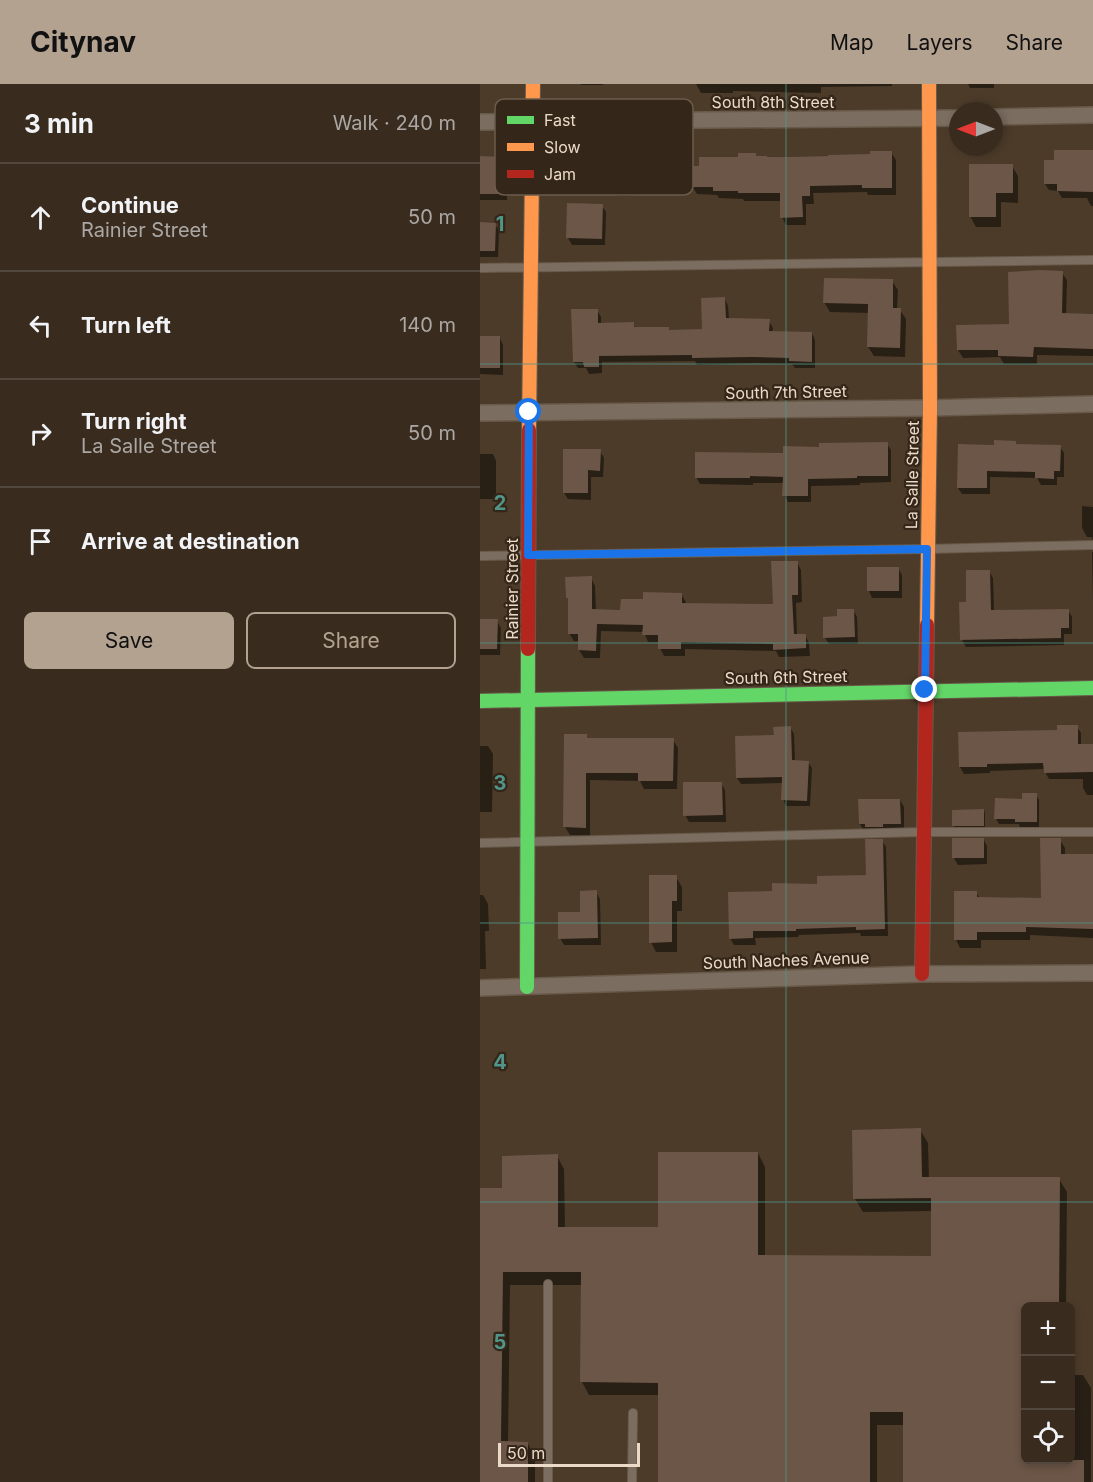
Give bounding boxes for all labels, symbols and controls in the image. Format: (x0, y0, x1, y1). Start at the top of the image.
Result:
text: Citynav (30, 25, 136, 59)
text: Map (830, 30, 874, 55)
text: Layers (907, 30, 973, 55)
text: Share (1006, 30, 1063, 55)
street label: South 8th Street (712, 92, 834, 112)
legend (495, 99, 693, 195)
north arrow (949, 102, 1003, 156)
text: 3 min (24, 108, 94, 139)
text: Fast (544, 110, 576, 130)
text: Walk · 240 m (333, 111, 456, 135)
text: Slow (544, 137, 581, 157)
text: Jam (544, 164, 576, 184)
text: Continue (81, 192, 179, 218)
icon: ahead (24, 201, 57, 234)
text: 50 m (408, 205, 456, 229)
text: 1 (496, 212, 504, 236)
text: Rainier Street (81, 218, 208, 242)
icon: left (24, 309, 57, 342)
text: Turn left (81, 312, 171, 338)
text: 140 m (399, 313, 456, 337)
street label: South 7th Street (725, 381, 847, 403)
route start (515, 398, 541, 424)
text: Turn right (81, 408, 187, 434)
icon: right (24, 417, 57, 450)
text: 50 m (408, 421, 456, 445)
street label: La Salle Street (901, 421, 923, 529)
text: La Salle Street (81, 434, 217, 458)
text: 2 (494, 491, 506, 515)
icon: arrive (24, 525, 57, 558)
text: Arrive at destination (81, 528, 300, 554)
street label: Rainier Street (502, 538, 522, 640)
button: Save (24, 612, 234, 669)
button: Share (246, 612, 456, 669)
street label: South 6th Street (724, 666, 848, 688)
route end (911, 676, 937, 702)
text: 3 (494, 771, 506, 795)
street label: South Naches Avenue (702, 947, 870, 973)
text: 4 (493, 1050, 507, 1074)
map controls (1021, 1302, 1075, 1464)
button: + (1021, 1302, 1075, 1356)
text: 5 (494, 1330, 506, 1354)
button: − (1021, 1356, 1075, 1410)
button: locate (1021, 1410, 1075, 1464)
scale bar (498, 1440, 640, 1468)
text: 50 m (507, 1443, 545, 1463)

